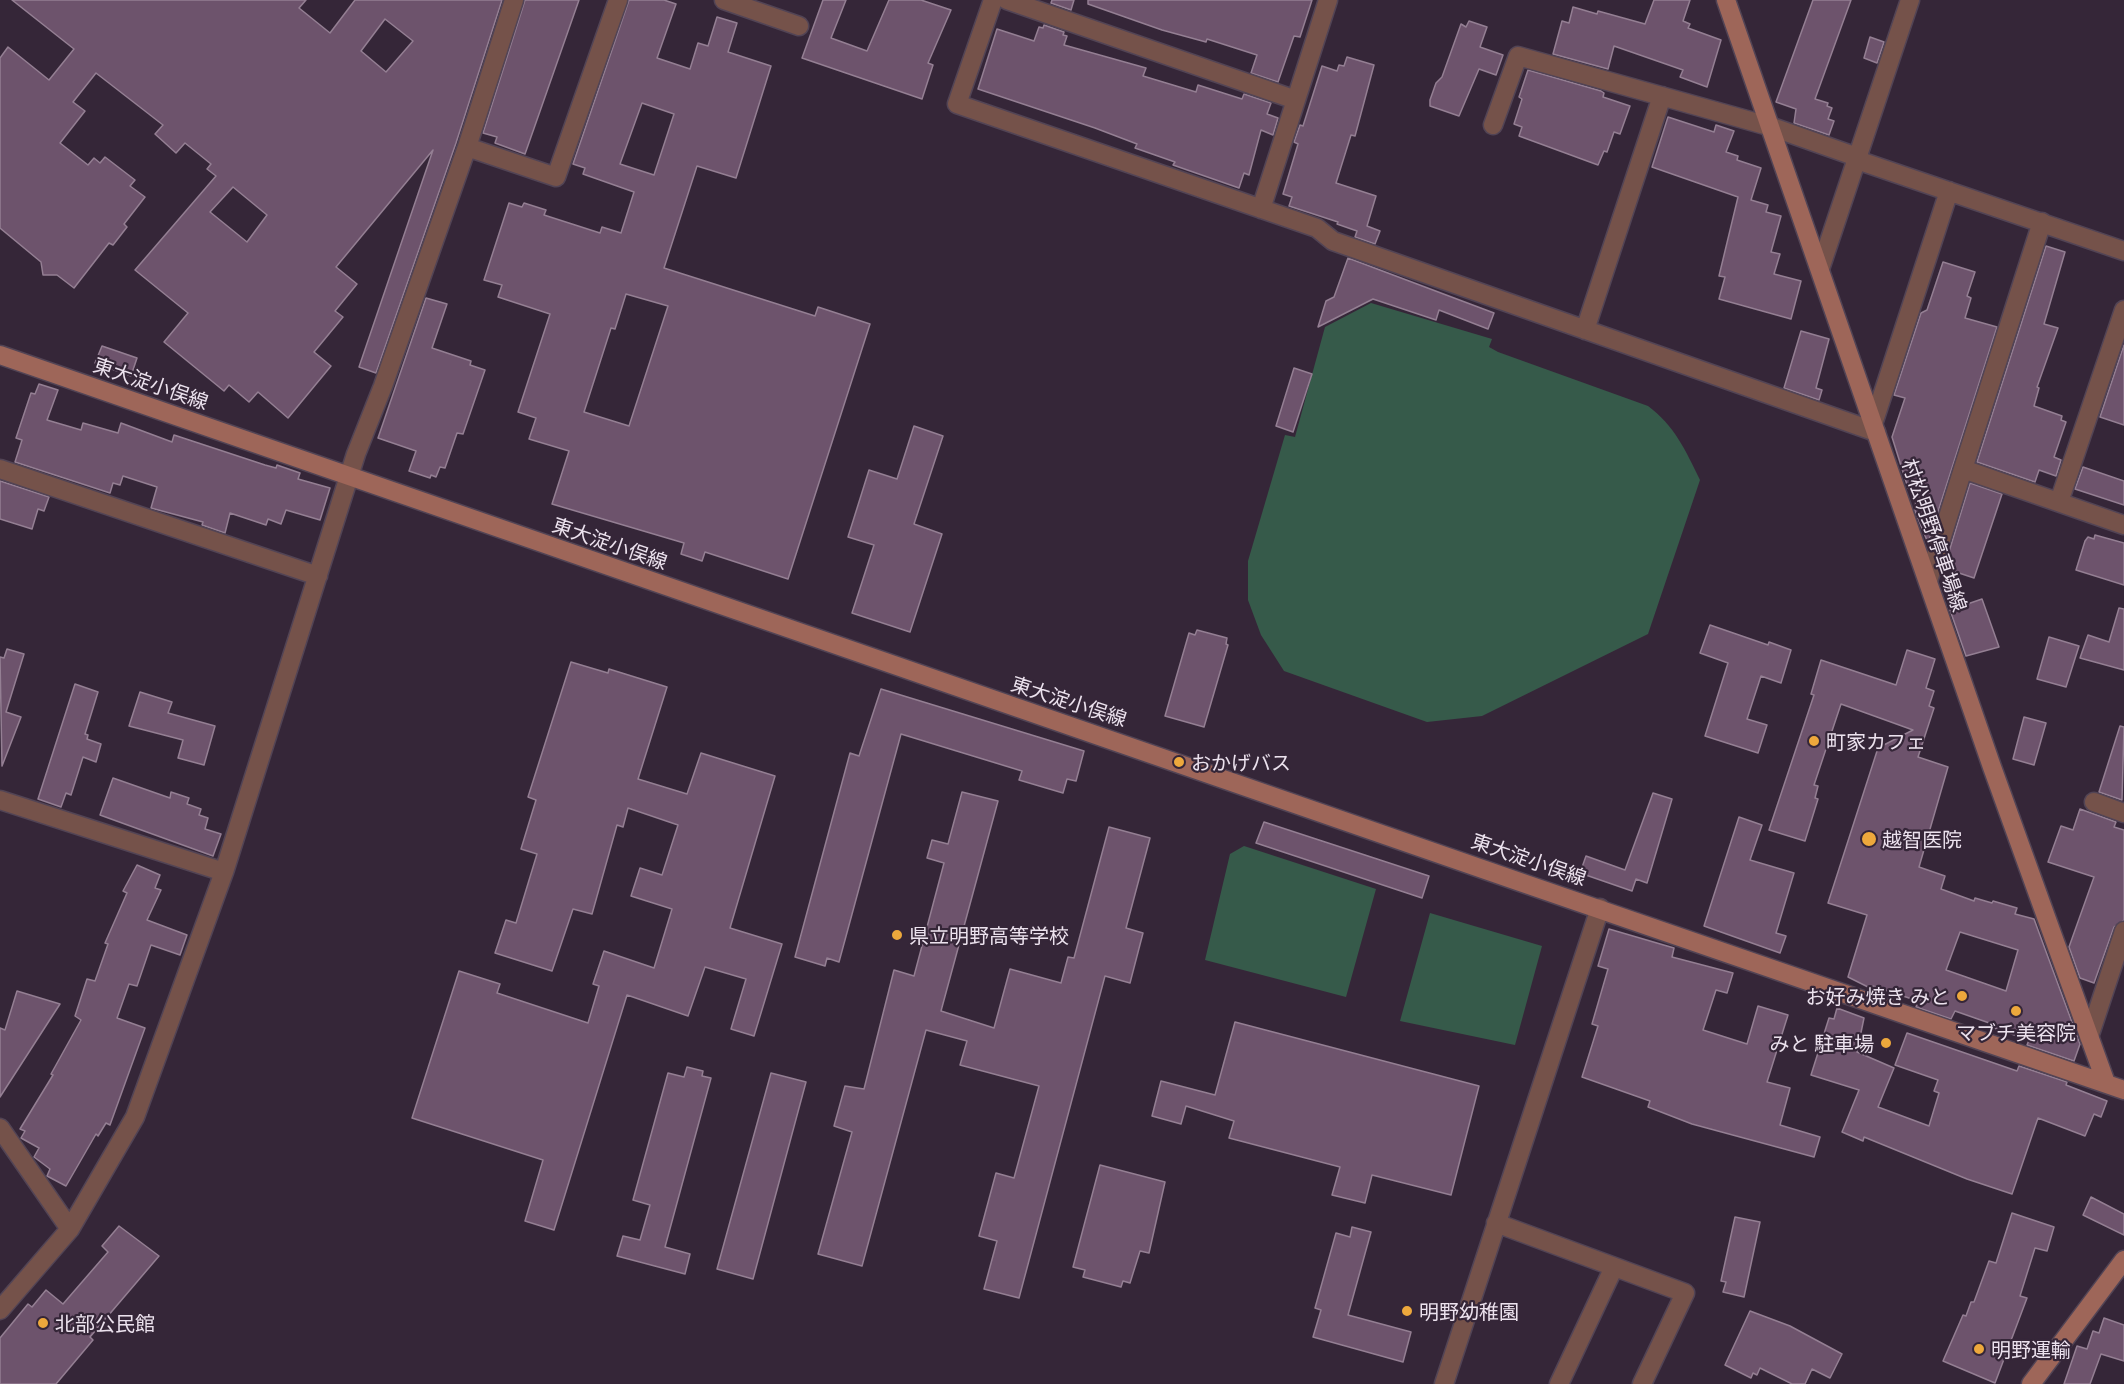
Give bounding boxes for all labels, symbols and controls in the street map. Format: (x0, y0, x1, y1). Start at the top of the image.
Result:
street label: 東大淀小俣線 (90, 352, 212, 414)
street label: 村松明野停車場線 (1898, 455, 1972, 615)
street label: 東大淀小俣線 (549, 512, 671, 574)
street label: 東大淀小俣線 (1008, 671, 1130, 731)
place label: 町家カフェ (1826, 729, 1926, 753)
marker: 町家カフェ (1807, 734, 1821, 748)
place label: おかげバス (1191, 750, 1291, 774)
marker: おかげバス (1172, 755, 1186, 769)
place label: 越智医院 (1882, 827, 1962, 851)
street label: 東大淀小俣線 (1468, 828, 1590, 890)
marker: 越智医院 (1860, 830, 1878, 848)
place label: 県立明野高等学校 (909, 923, 1069, 947)
marker: 県立明野高等学校 (890, 928, 904, 942)
place label: お好み焼き みと (1806, 984, 1950, 1008)
marker: お好み焼き みと (1955, 989, 1969, 1003)
marker: マブチ美容院 (2009, 1004, 2023, 1018)
place label: マブチ美容院 (1956, 1020, 2076, 1044)
place label: みと 駐車場 (1770, 1031, 1874, 1055)
marker: みと 駐車場 (1879, 1036, 1893, 1050)
place label: 明野幼稚園 (1419, 1299, 1519, 1323)
marker: 明野幼稚園 (1400, 1304, 1414, 1318)
place label: 北部公民館 (55, 1311, 155, 1335)
marker: 北部公民館 (36, 1316, 50, 1330)
place label: 明野運輸 (1991, 1337, 2071, 1361)
marker: 明野運輸 (1972, 1342, 1986, 1356)

